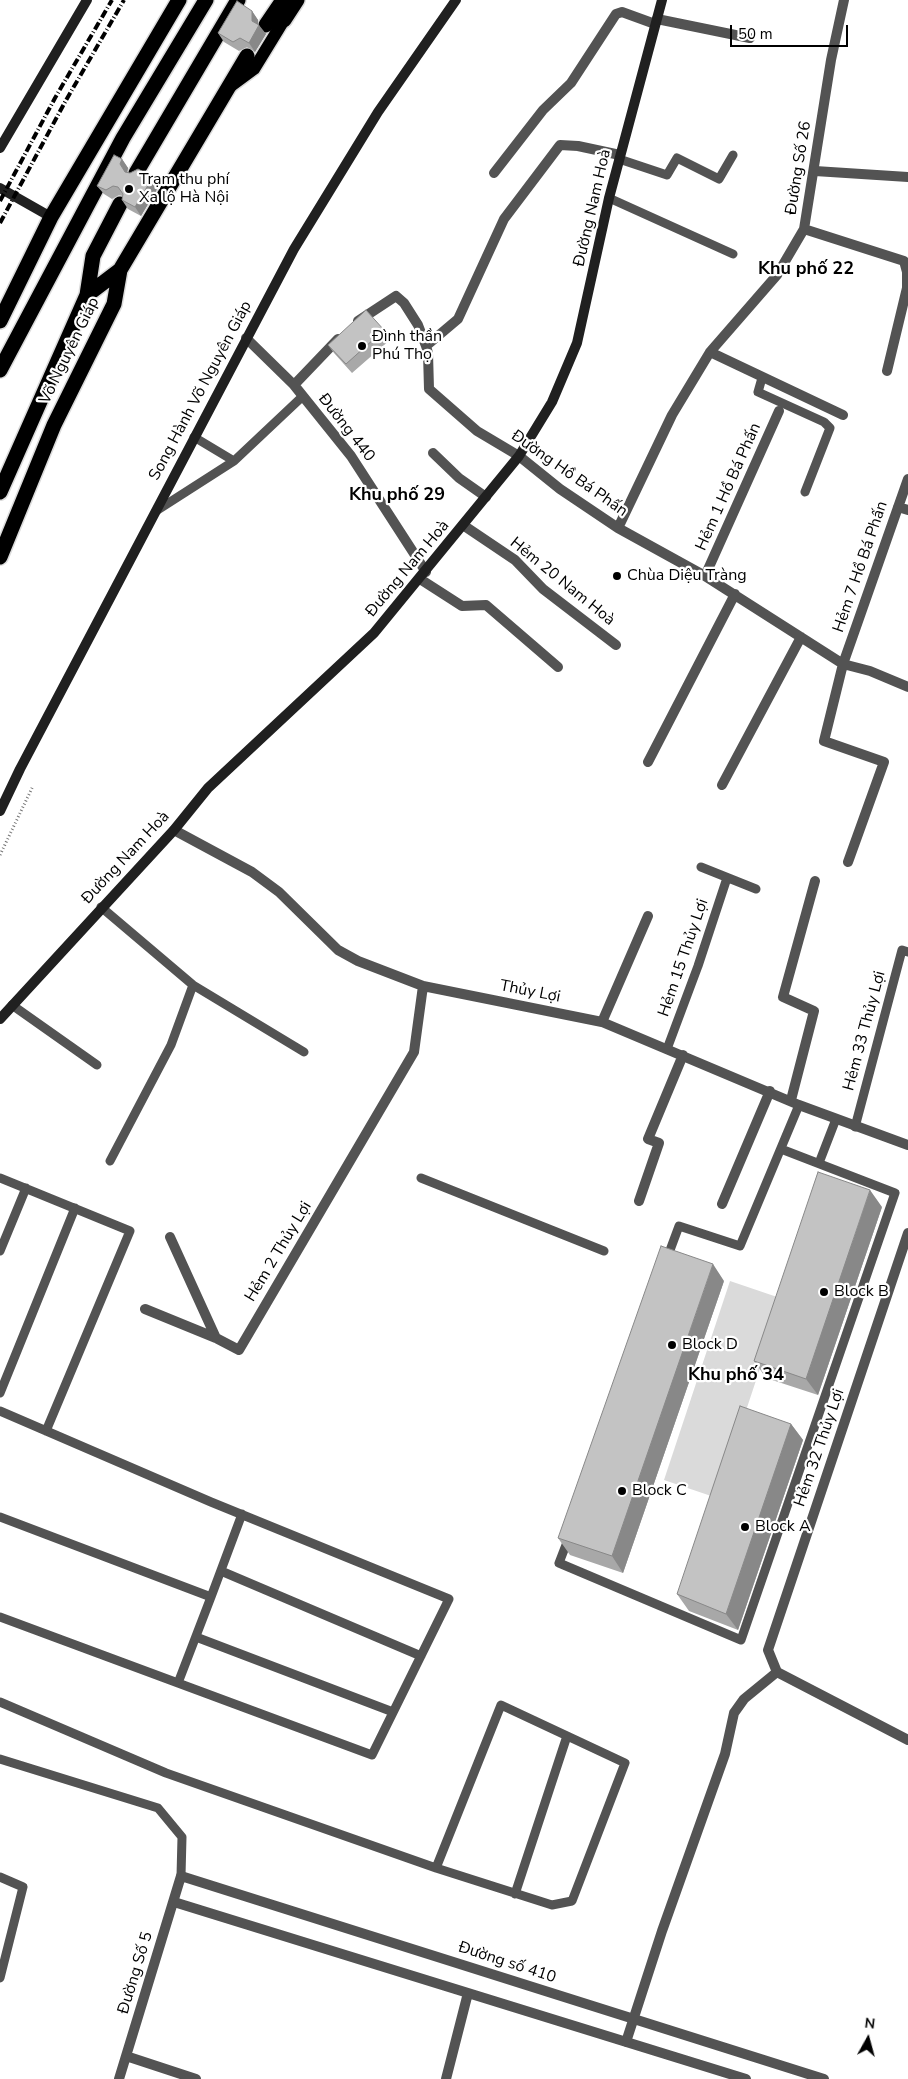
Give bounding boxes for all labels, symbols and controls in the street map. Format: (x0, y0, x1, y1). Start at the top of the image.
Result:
scale bar (733, 15, 850, 47)
text: 50 m (738, 24, 773, 44)
street label: Đường Số 26 (782, 120, 816, 216)
street label: Đường Nam Hoà (570, 147, 616, 269)
place label: Trạm thu phí Xa lộ Hà Nội (139, 170, 229, 208)
marker: Trạm thu phí Xa lộ Hà Nội (123, 183, 135, 195)
district label: Khu phố 22 (758, 259, 854, 281)
street label: Võ Nguyên Giáp (36, 295, 104, 407)
street label: Song Hành Võ Nguyên Giáp (145, 298, 257, 484)
place label: Đình thần Phú Thọ (372, 327, 442, 365)
marker: Đình thần Phú Thọ (356, 340, 368, 352)
street label: Đường 440 (313, 390, 379, 466)
street label: Hẻm 1 Hồ Bá Phấn (692, 420, 766, 554)
street label: Đường Hồ Bá Phấn (507, 427, 631, 521)
district label: Khu phố 29 (349, 485, 445, 507)
street label: Hẻm 7 Hồ Bá Phấn (830, 499, 892, 635)
street label: Đường Nam Hoà (362, 517, 454, 621)
street label: Hẻm 20 Nam Hoà (506, 534, 618, 630)
place label: Chùa Diệu Tràng (627, 566, 747, 586)
marker: Chùa Diệu Tràng (611, 570, 623, 582)
street label: Đường Nam Hoà (78, 808, 174, 908)
street label: Hẻm 15 Thủy Lợi (655, 897, 713, 1019)
street label: Hẻm 33 Thủy Lợi (840, 969, 890, 1093)
street label: Thủy Lợi (498, 977, 562, 1007)
street label: Hẻm 2 Thủy Lợi (242, 1198, 316, 1306)
place label: Block B (834, 1282, 889, 1302)
marker: Block B (818, 1286, 830, 1298)
place label: Block D (682, 1335, 738, 1355)
marker: Block D (666, 1339, 678, 1351)
district label: Khu phố 34 (688, 1365, 784, 1387)
street label: Hẻm 32 Thủy Lợi (791, 1387, 849, 1509)
place label: Block C (632, 1481, 687, 1501)
marker: Block C (616, 1485, 628, 1497)
place label: Block A (755, 1517, 811, 1537)
marker: Block A (739, 1521, 751, 1533)
street label: Đường Số 5 (114, 1930, 158, 2016)
street label: Đường số 410 (456, 1938, 558, 1988)
north arrow (843, 2014, 893, 2064)
text: N (864, 2014, 876, 2034)

